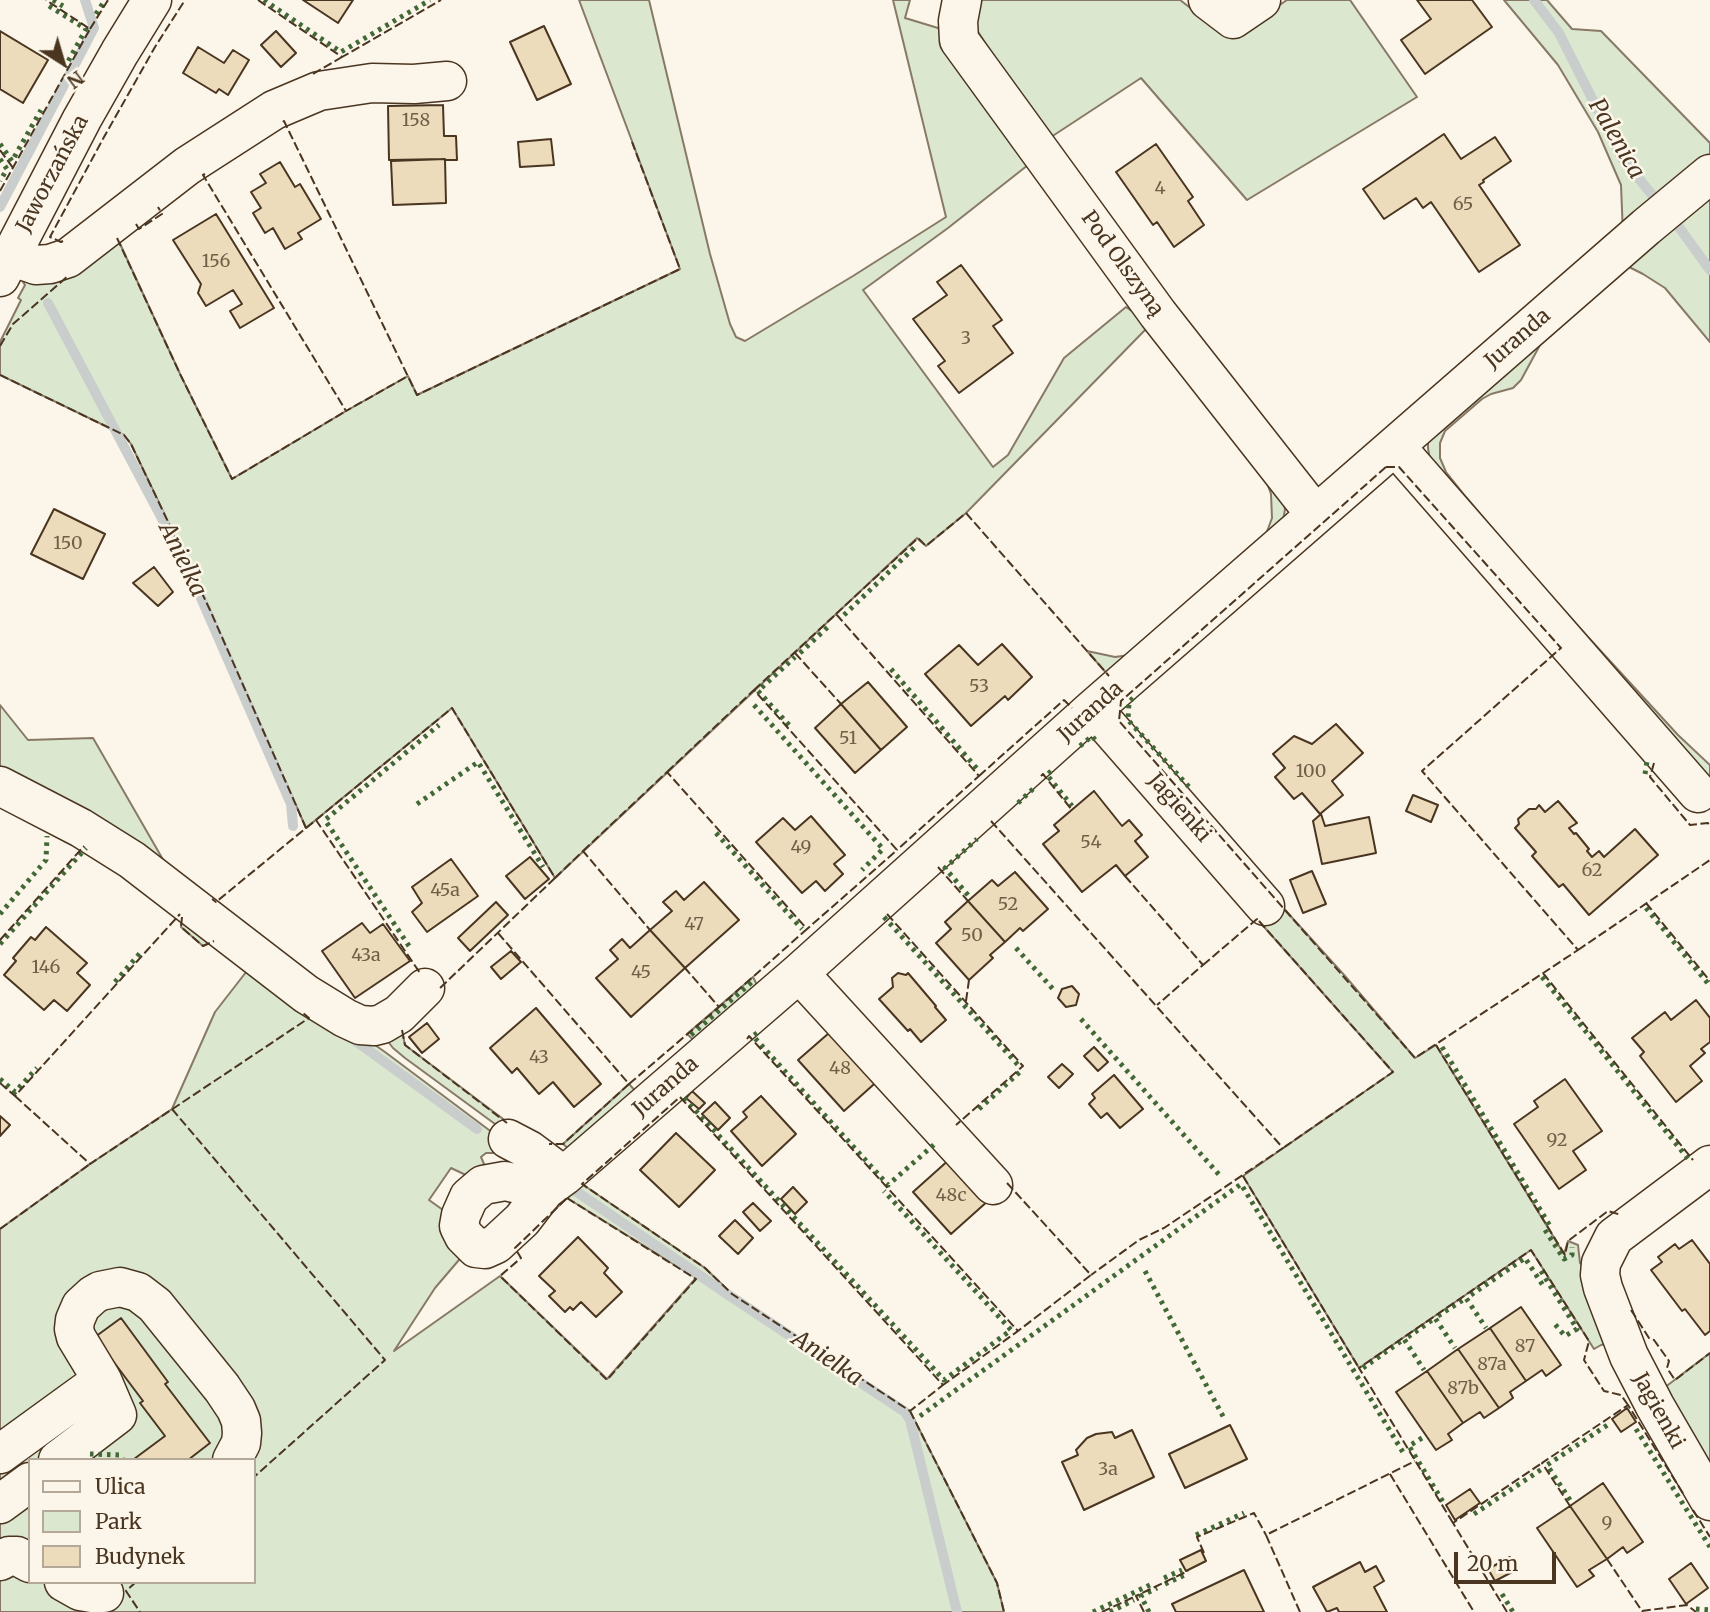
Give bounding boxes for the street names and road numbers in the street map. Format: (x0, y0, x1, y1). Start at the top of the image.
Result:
street label: Jaworzańska (12, 111, 94, 237)
street label: Pod Olszyną (1075, 206, 1169, 322)
street label: Juranda (1480, 304, 1556, 374)
street label: Juranda (1053, 676, 1129, 748)
street label: Jagienki (1142, 768, 1216, 848)
street label: Juranda (628, 1052, 704, 1122)
street label: Jagienki (1627, 1369, 1689, 1453)

